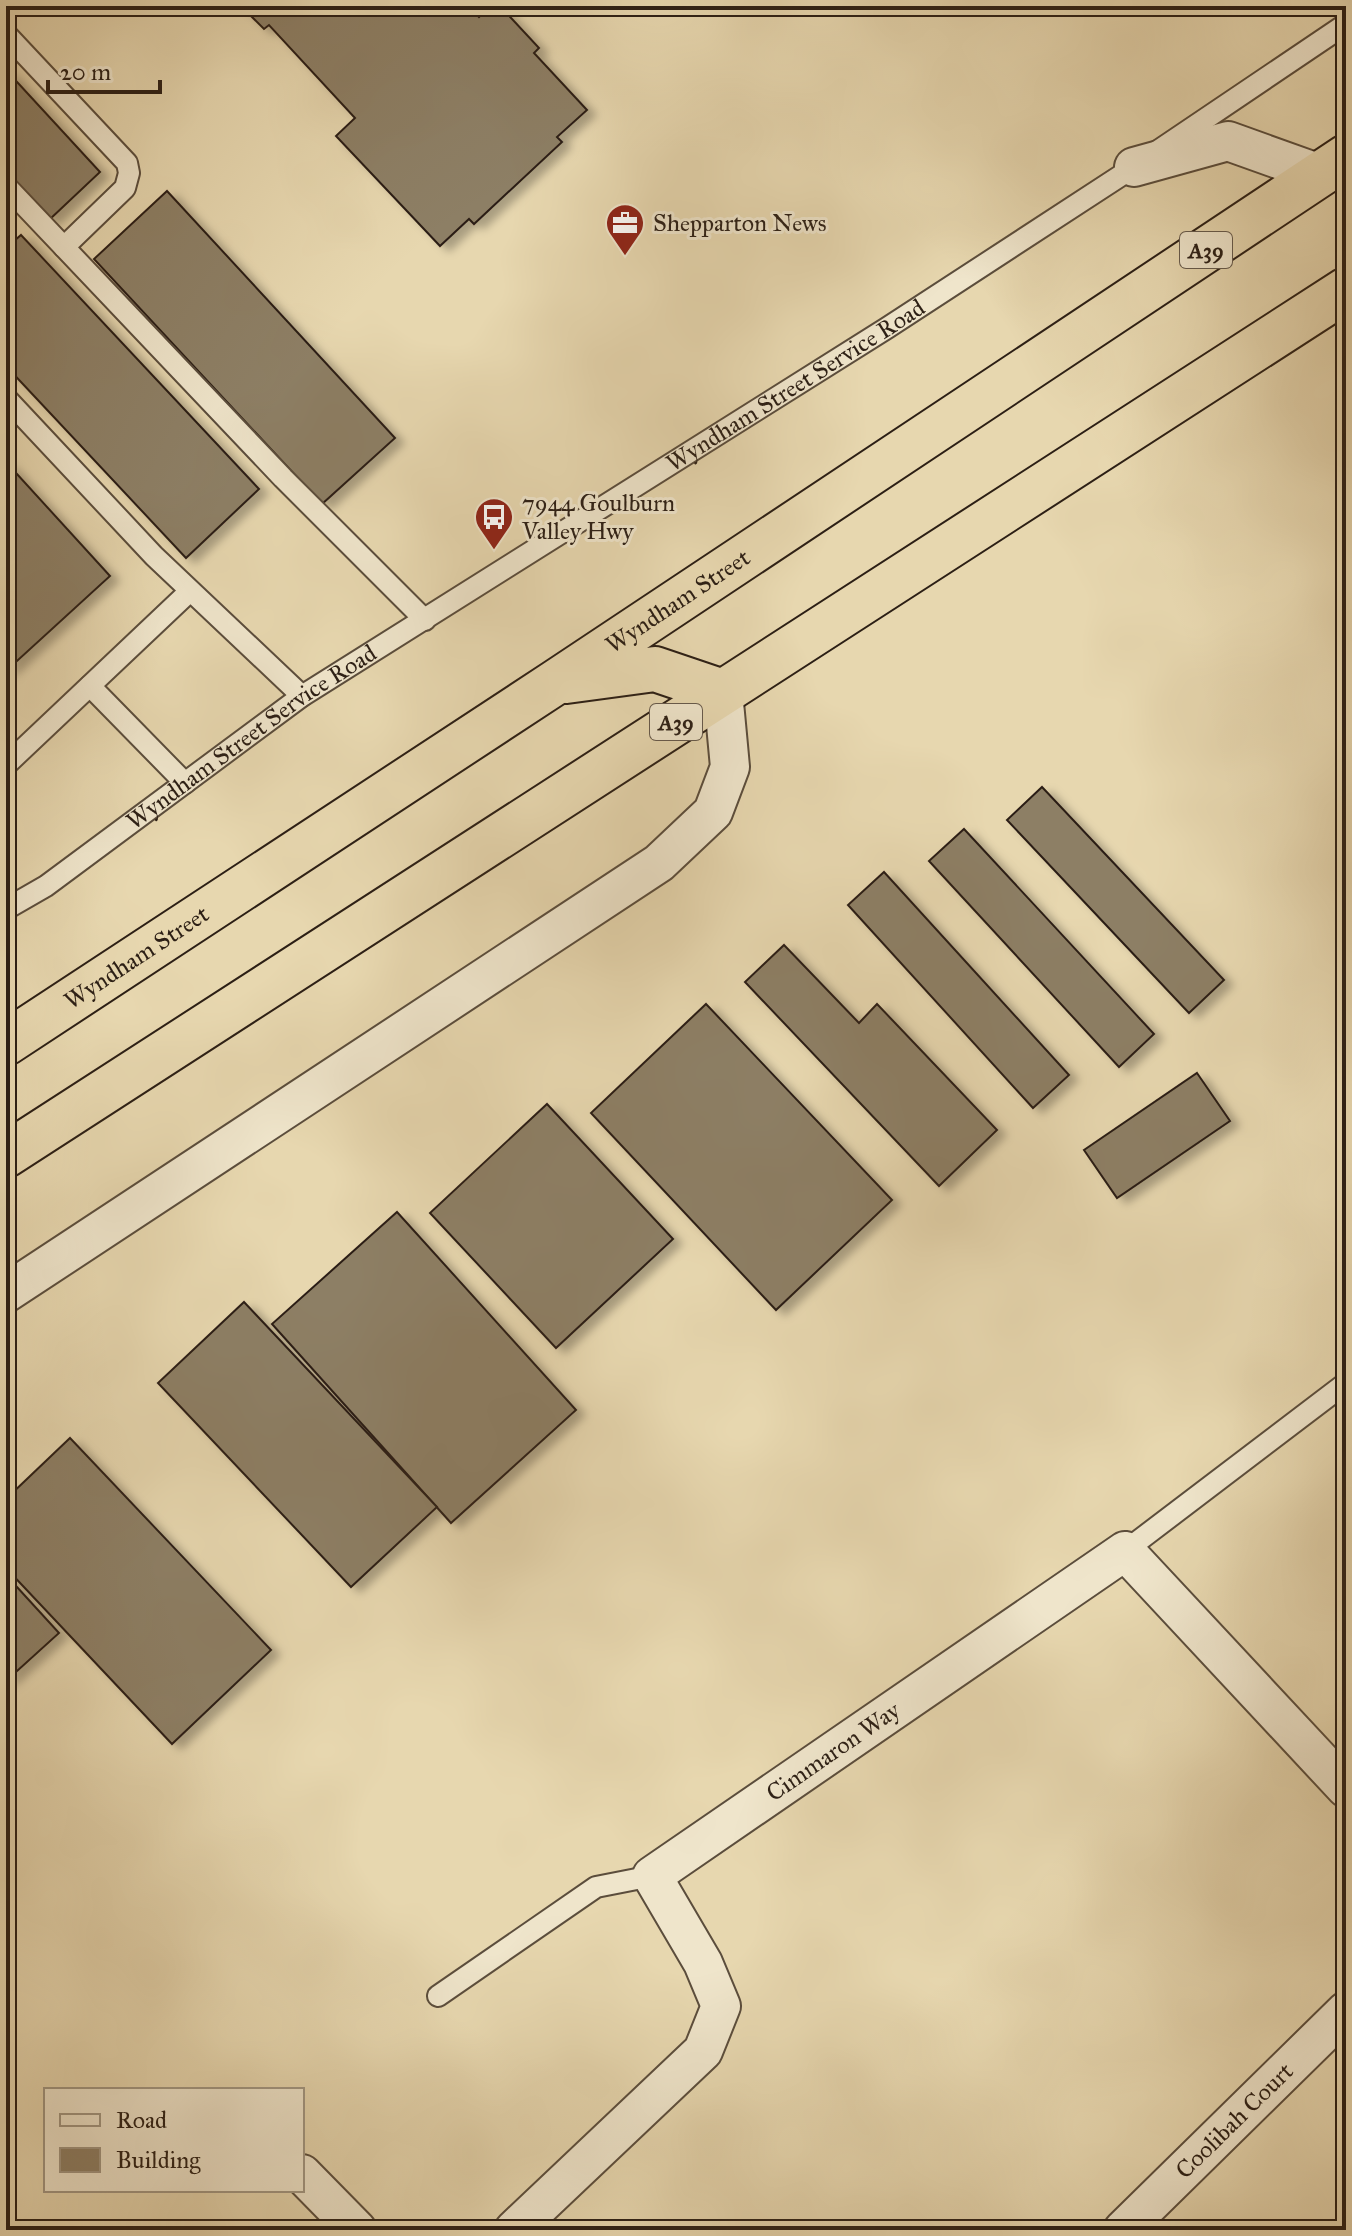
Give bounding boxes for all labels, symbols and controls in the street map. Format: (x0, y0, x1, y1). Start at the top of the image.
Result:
scale bar (48, 44, 160, 94)
text: 20 m (60, 57, 111, 87)
office icon: Shepparton News (604, 202, 646, 257)
place label: Shepparton News (653, 208, 827, 238)
road number: A39 (1180, 232, 1232, 268)
street label: Wyndham Street Service Road (661, 293, 930, 478)
place label: 7944 Goulburn Valley Hwy (521, 488, 675, 546)
bus stop icon: 7944 Goulburn Valley Hwy (473, 496, 515, 551)
street label: Wyndham Street (600, 542, 756, 660)
street label: Wyndham Street Service Road (120, 638, 382, 836)
road number: A39 (650, 704, 702, 740)
street label: Wyndham Street (58, 899, 215, 1016)
street label: Cimmaron Way (761, 1695, 906, 1808)
street label: Coolibah Court (1169, 2056, 1300, 2185)
legend (44, 2088, 304, 2192)
text: Road (116, 2105, 167, 2135)
text: Building (116, 2145, 201, 2175)

